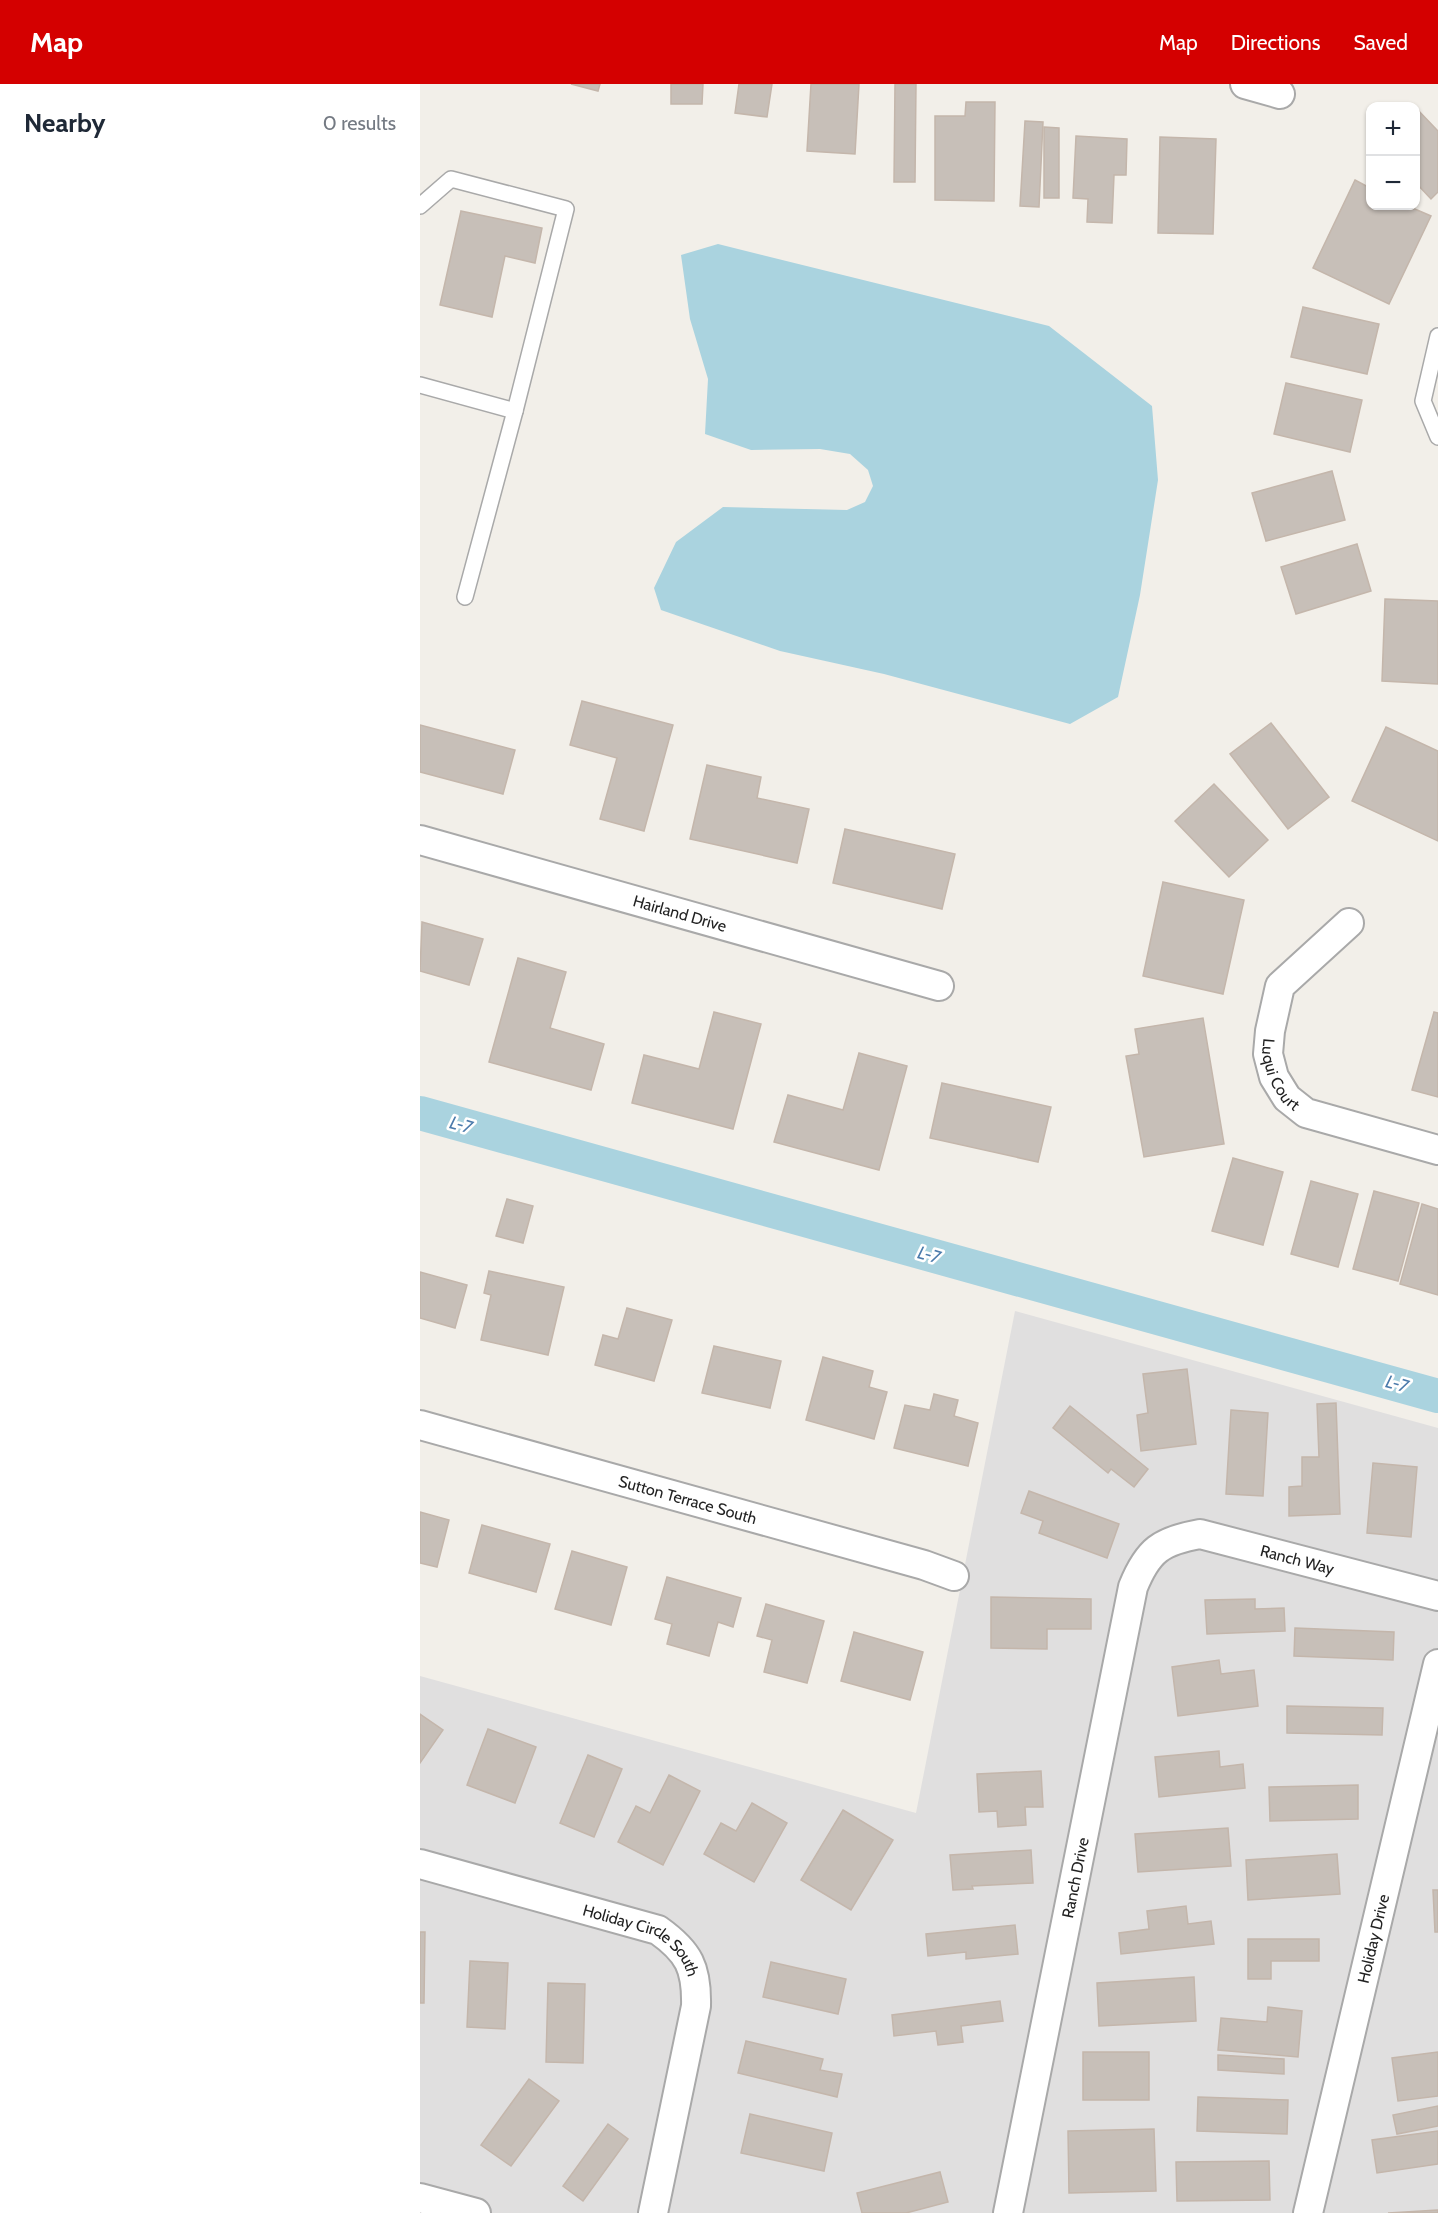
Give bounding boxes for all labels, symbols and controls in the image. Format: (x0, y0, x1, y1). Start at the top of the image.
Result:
text: Map (30, 25, 83, 59)
text: Map (1159, 30, 1198, 55)
text: Directions (1231, 30, 1320, 55)
text: Saved (1353, 30, 1408, 55)
map controls (1366, 102, 1420, 210)
button: + (1366, 102, 1420, 156)
text: Nearby (24, 107, 105, 139)
text: 0 results (323, 111, 396, 135)
button: − (1366, 156, 1420, 210)
street label: Hairland Drive (631, 891, 729, 936)
street label: Luqui Court (1258, 1038, 1304, 1115)
water label: L-7 (447, 1111, 476, 1139)
water label: L-7 (915, 1241, 944, 1269)
water label: L-7 (1383, 1370, 1412, 1398)
street label: Sutton Terrace South (617, 1472, 759, 1528)
street label: Ranch Way (1258, 1541, 1336, 1579)
street label: Ranch Drive (1058, 1836, 1093, 1920)
street label: Holiday Drive (1354, 1892, 1393, 1985)
street label: Holiday Circle South (581, 1901, 703, 1979)

